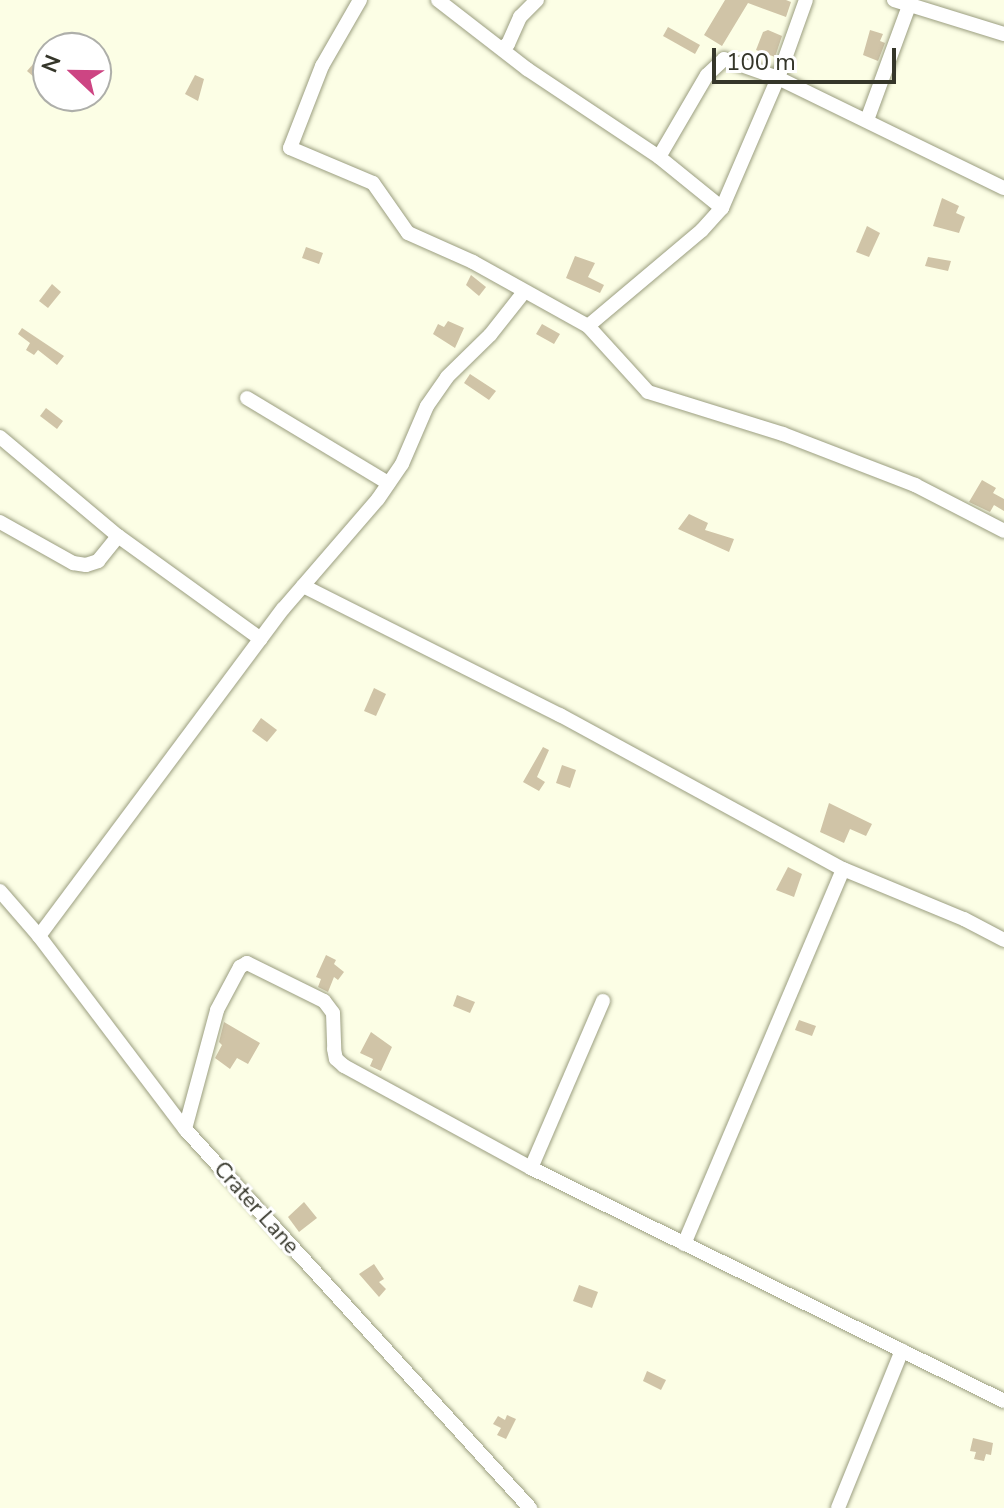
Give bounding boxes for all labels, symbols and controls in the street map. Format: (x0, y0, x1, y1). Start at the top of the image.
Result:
north arrow (32, 32, 112, 112)
scale bar (716, 32, 900, 82)
text: 100 m (726, 46, 796, 78)
text: N (35, 51, 69, 77)
street label: Crater Lane (208, 1156, 304, 1260)

